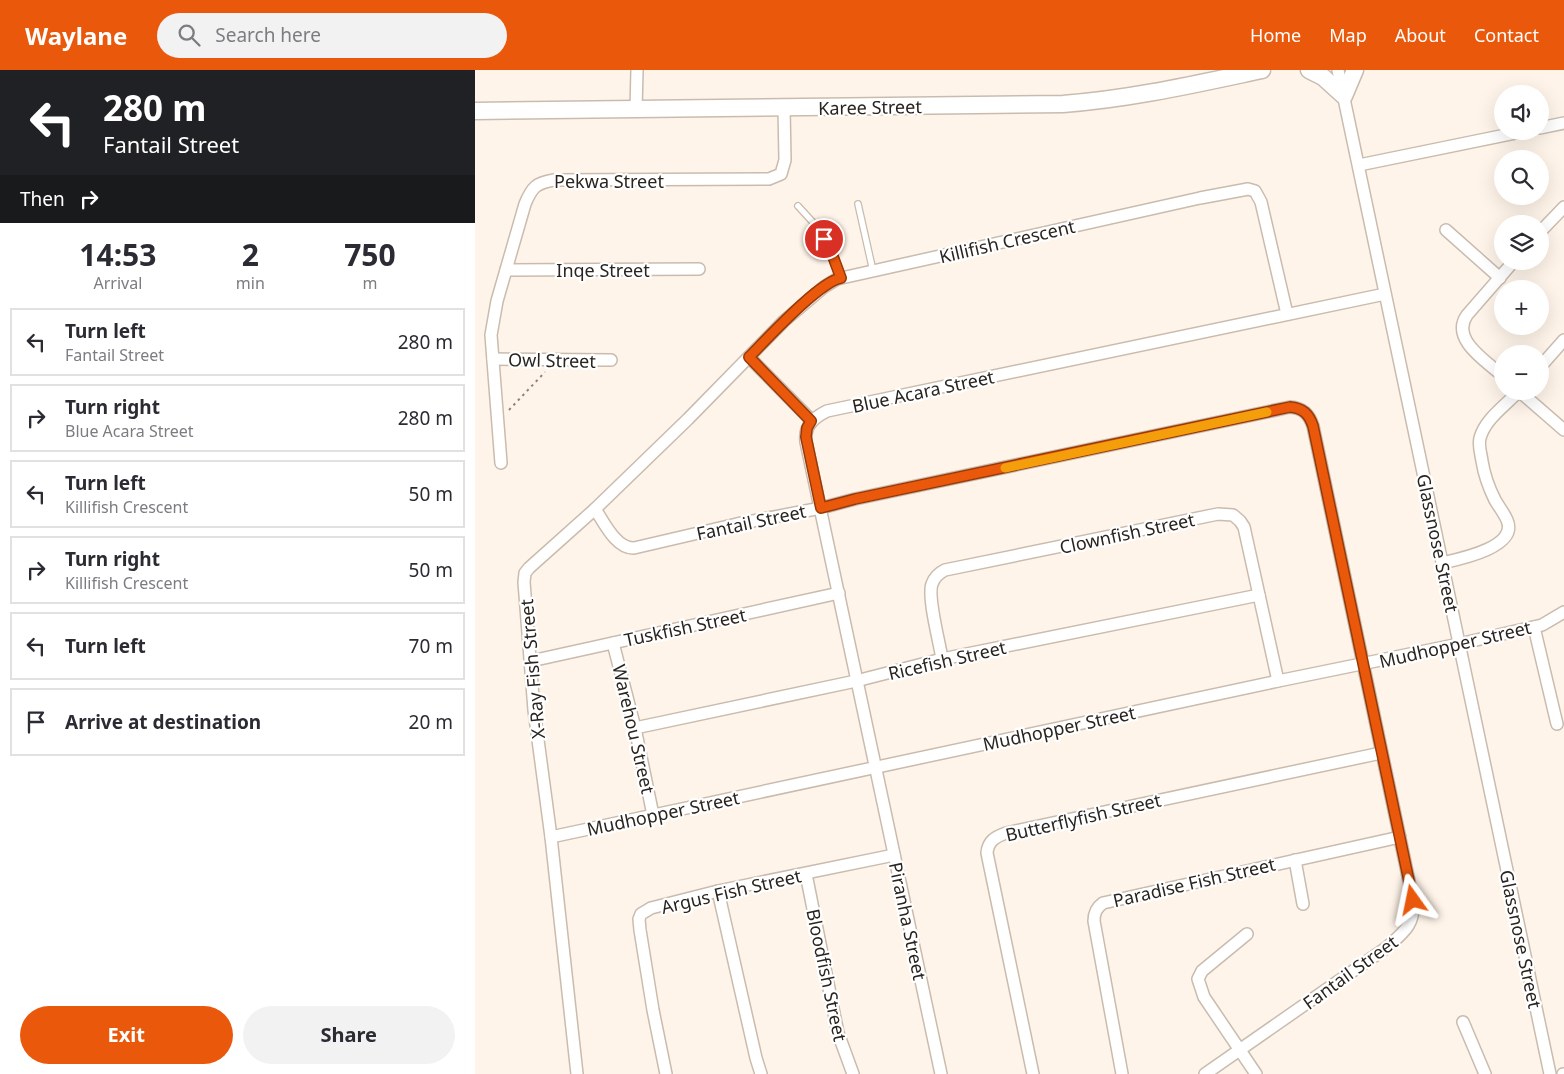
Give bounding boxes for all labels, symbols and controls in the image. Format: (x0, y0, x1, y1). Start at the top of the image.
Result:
search box (157, 13, 507, 58)
text: Waylane (25, 19, 127, 52)
icon: search (175, 21, 203, 49)
text: Search here (215, 22, 321, 48)
text: Home (1250, 23, 1301, 47)
text: Map (1329, 23, 1367, 47)
text: About (1395, 23, 1446, 47)
text: Contact (1474, 23, 1539, 47)
text: 280 m (103, 84, 206, 131)
map controls (1494, 85, 1549, 400)
button: sound (1494, 85, 1549, 140)
icon: left (20, 90, 85, 155)
street label: Karee Street (818, 94, 922, 120)
text: Fantail Street (103, 129, 239, 159)
button: search (1494, 150, 1549, 205)
street label: Pekwa Street (554, 169, 664, 193)
icon: right (75, 185, 103, 213)
text: Then (20, 186, 65, 212)
street label: Killifish Crescent (937, 214, 1078, 268)
button: layers (1494, 215, 1549, 270)
pin (803, 218, 845, 260)
icon: arrive (810, 225, 838, 253)
text: 14:53 (79, 234, 156, 275)
text: 2 (242, 234, 259, 275)
text: 750 (344, 234, 396, 275)
street label: Inqe Street (556, 258, 650, 282)
text: Arrival (93, 272, 142, 294)
text: min (236, 272, 265, 294)
text: m (362, 272, 377, 294)
button: + (1494, 280, 1549, 335)
text: Turn left (65, 318, 146, 344)
icon: left (22, 328, 50, 356)
text: 280 m (398, 329, 453, 355)
text: Fantail Street (65, 344, 164, 366)
button: − (1494, 345, 1549, 400)
street label: Owl Street (508, 347, 597, 373)
street label: Blue Acara Street (850, 364, 997, 418)
text: Turn right (65, 394, 160, 420)
icon: right (22, 404, 50, 432)
text: 280 m (398, 405, 453, 431)
text: Blue Acara Street (65, 420, 194, 442)
text: Turn left (65, 470, 146, 496)
street label: Glassnose Street (1412, 472, 1464, 615)
icon: left (22, 480, 50, 508)
text: 50 m (409, 481, 453, 507)
text: Killifish Crescent (65, 496, 188, 518)
street label: Fantail Street (694, 499, 808, 545)
street label: Clownfish Street (1057, 507, 1197, 559)
text: Turn right (65, 546, 160, 572)
icon: right (22, 556, 50, 584)
text: 50 m (409, 557, 453, 583)
text: Killifish Crescent (65, 572, 188, 594)
street label: X-Ray Fish Street (514, 598, 550, 740)
street label: Tuskfish Street (622, 602, 749, 652)
street label: Mudhopper Street (1377, 615, 1534, 673)
icon: left (22, 632, 50, 660)
text: Turn left (65, 633, 146, 659)
text: 70 m (409, 633, 453, 659)
street label: Ricefish Street (886, 635, 1009, 685)
street label: Warehou Street (607, 662, 661, 796)
street label: Mudhopper Street (981, 700, 1138, 756)
icon: arrive (22, 708, 50, 736)
text: Arrive at destination (65, 709, 261, 735)
text: 20 m (409, 709, 453, 735)
street label: Mudhopper Street (585, 785, 742, 841)
street label: Butterflyfish Street (1003, 787, 1164, 847)
street label: Paradise Fish Street (1110, 852, 1278, 912)
street label: Piranha Street (884, 860, 932, 983)
street label: Argus Fish Street (659, 863, 804, 919)
street label: Glassnose Street (1495, 868, 1547, 1011)
position arrow (1386, 873, 1438, 925)
street label: Bloodfish Street (801, 907, 853, 1044)
street label: Fantail Street (1298, 929, 1403, 1014)
button: Exit (20, 1006, 233, 1064)
button: Share (243, 1006, 455, 1064)

